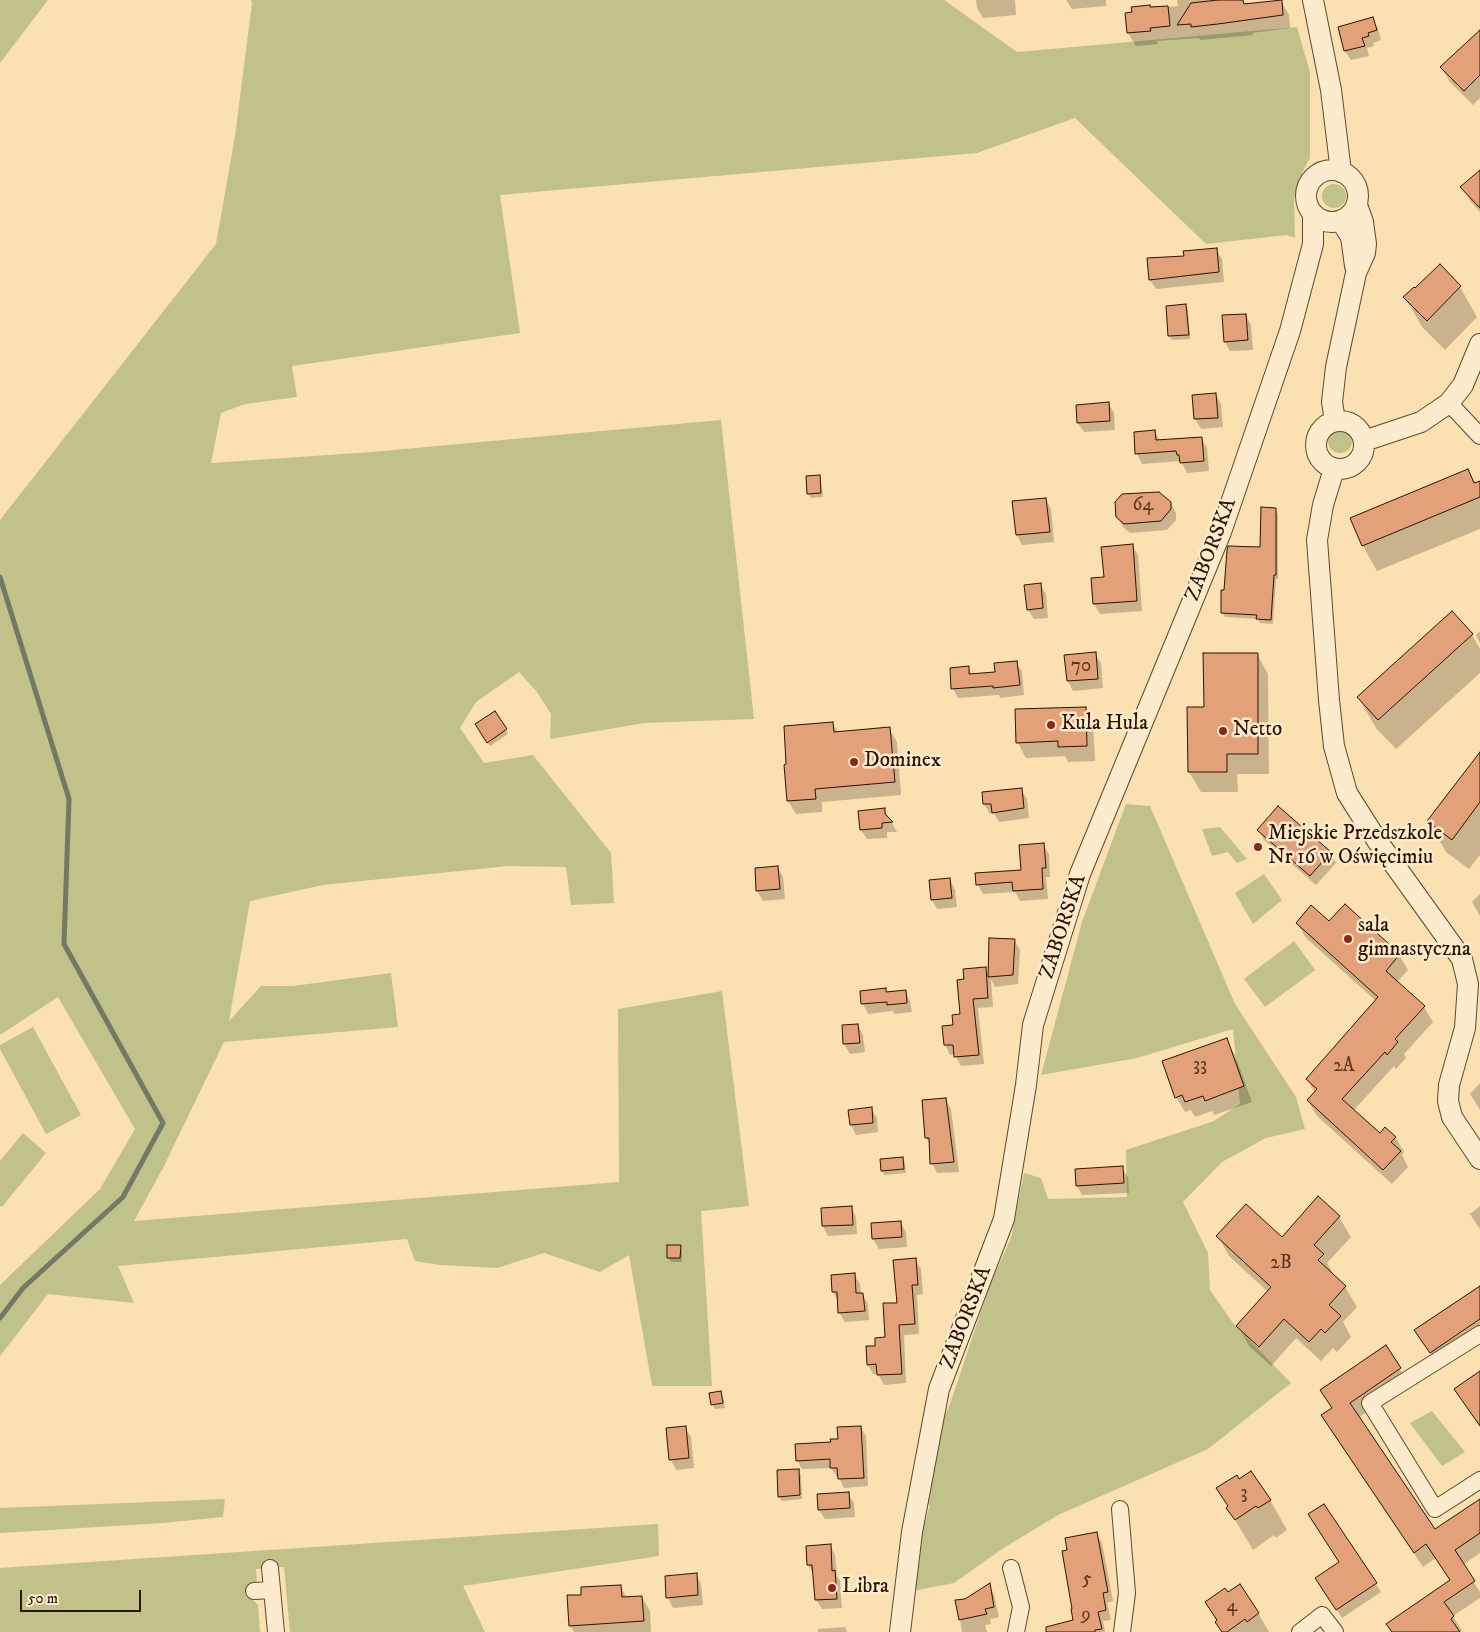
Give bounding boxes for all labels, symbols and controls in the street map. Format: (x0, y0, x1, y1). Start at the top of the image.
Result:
house number: 64 (1133, 495, 1153, 517)
street label: ZABORSKA (1181, 495, 1243, 605)
house number: 70 (1071, 656, 1091, 678)
place label: Kula Hula (1061, 712, 1148, 738)
place label: Netto (1233, 718, 1282, 744)
marker: Kula Hula (1045, 719, 1057, 731)
marker: Netto (1217, 725, 1229, 737)
place label: Dominex (864, 749, 941, 775)
marker: Dominex (848, 756, 860, 768)
place label: Miejskie Przedszkole Nr 16 w Oświęcimiu (1268, 822, 1442, 872)
marker: Miejskie Przedszkole Nr 16 w Oświęcimiu (1252, 841, 1264, 853)
street label: ZABORSKA (1035, 872, 1093, 982)
place label: sala gimnastyczna (1358, 914, 1471, 964)
marker: sala gimnastyczna (1342, 933, 1354, 945)
house number: 33 (1193, 1055, 1207, 1077)
house number: 2A (1333, 1056, 1355, 1078)
house number: 2B (1270, 1253, 1292, 1275)
street label: ZABORSKA (936, 1263, 998, 1373)
house number: 3 (1240, 1483, 1248, 1505)
house number: 5 (1082, 1569, 1092, 1591)
place label: Libra (842, 1575, 889, 1601)
scale bar (22, 1580, 144, 1612)
marker: Libra (826, 1582, 838, 1594)
text: 50 m (28, 1589, 58, 1608)
house number: 4 (1227, 1596, 1237, 1618)
house number: 9 (1081, 1605, 1091, 1627)

